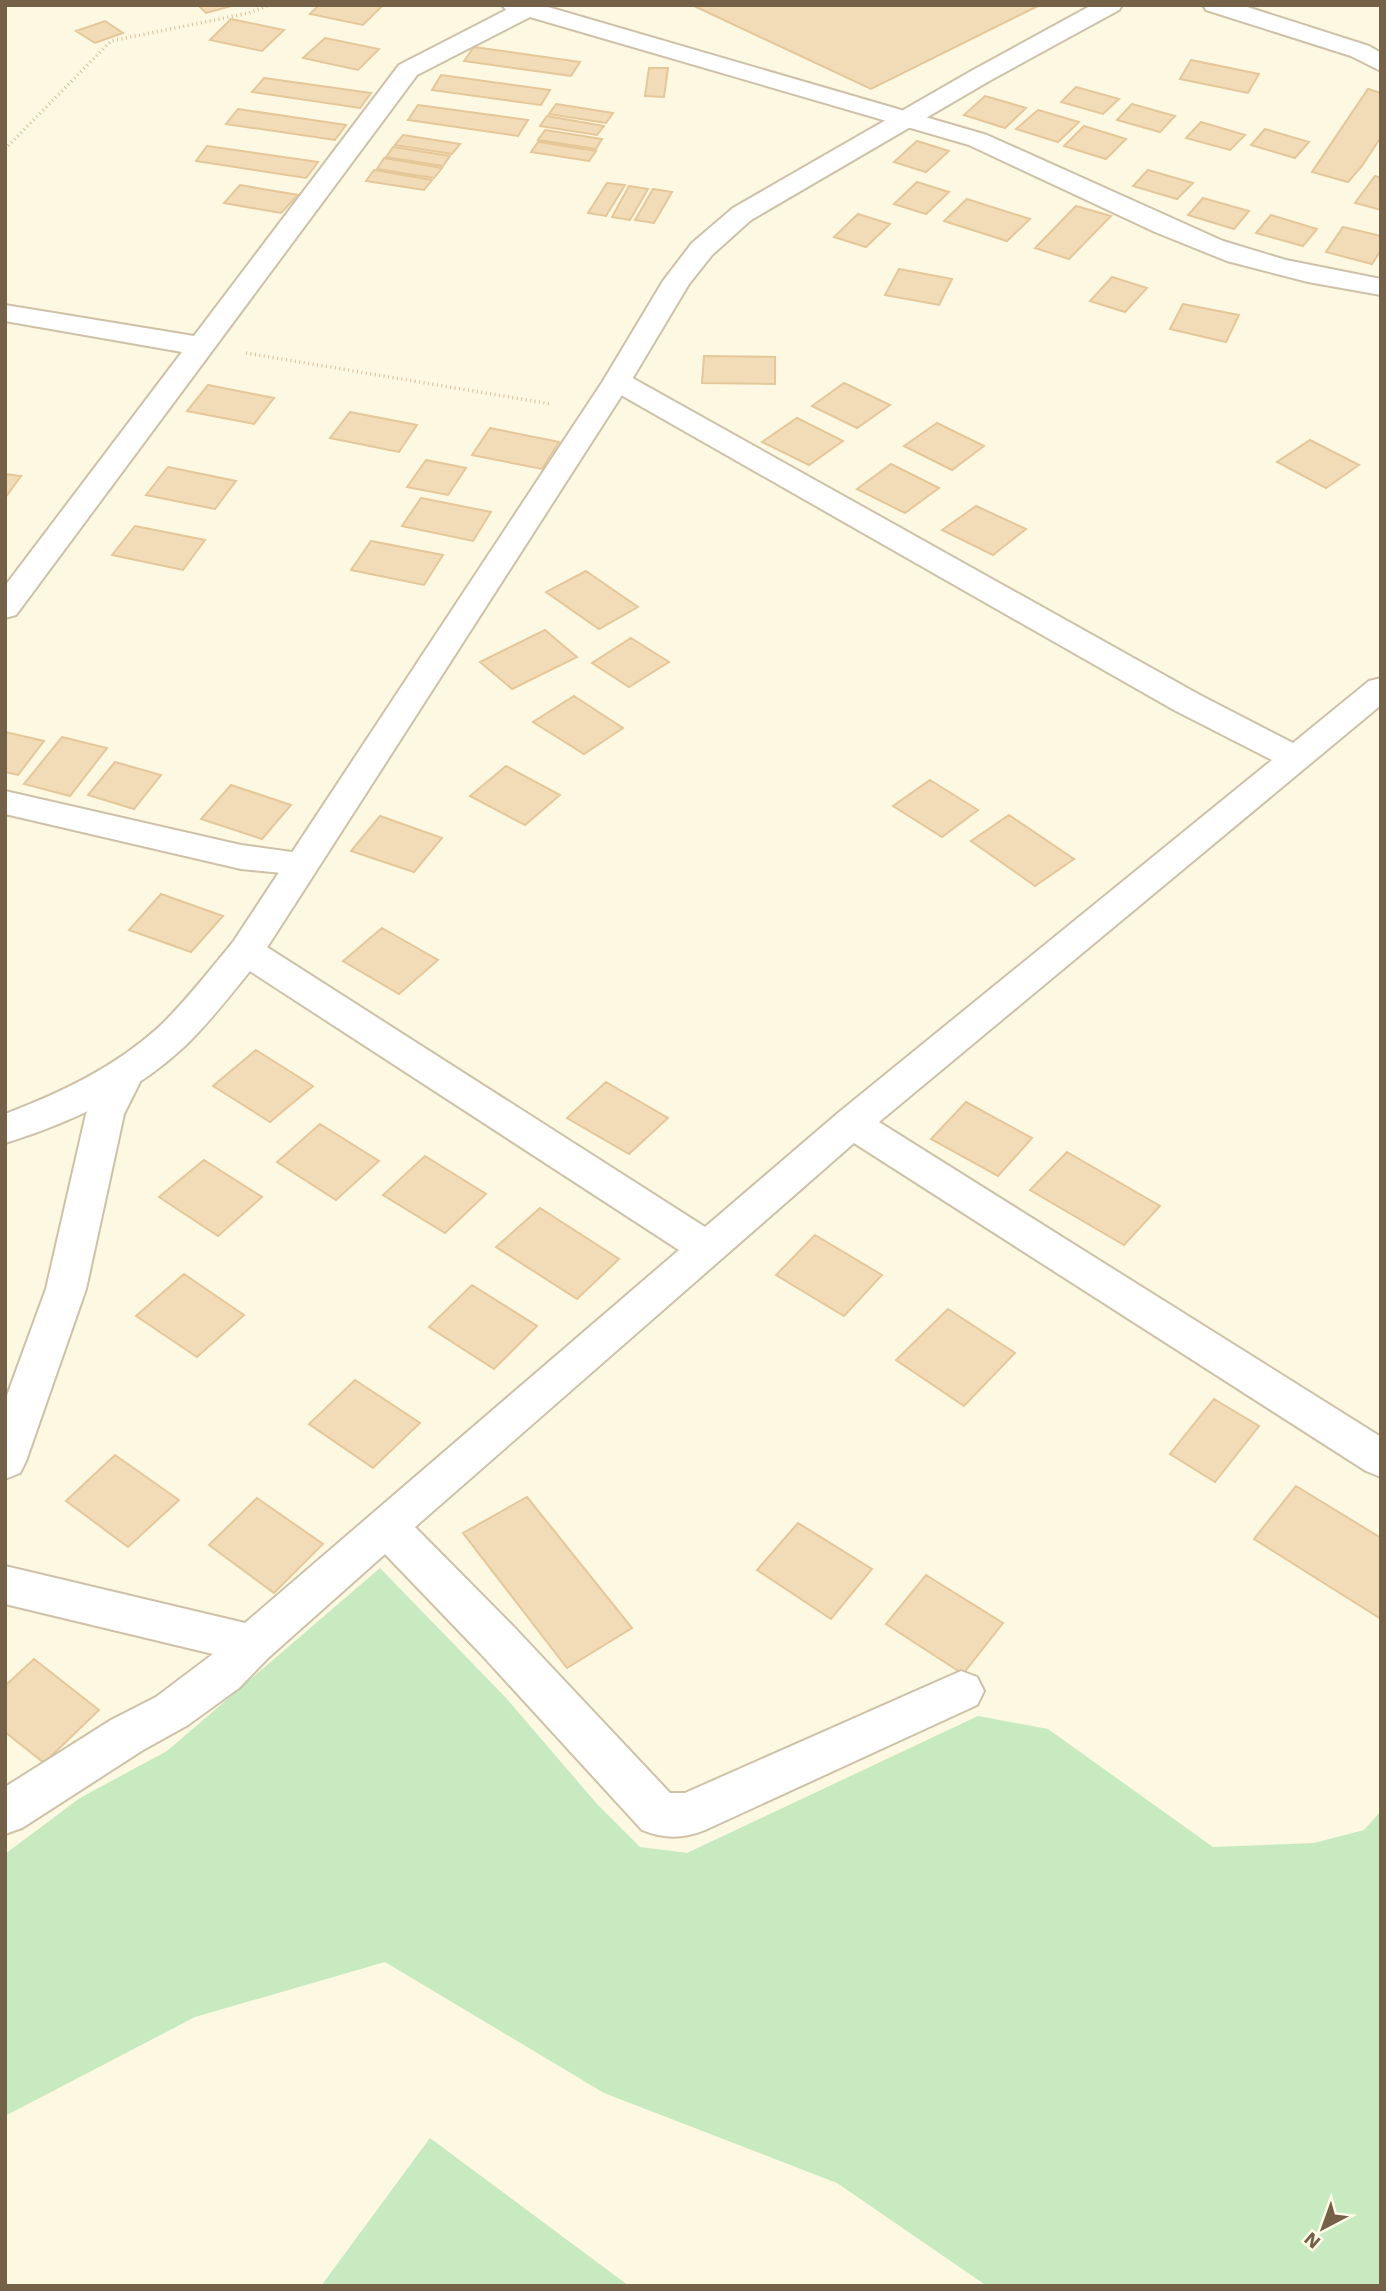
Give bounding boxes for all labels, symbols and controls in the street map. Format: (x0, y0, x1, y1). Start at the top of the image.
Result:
north arrow (1288, 2193, 1358, 2263)
text: N (1299, 2227, 1325, 2254)

